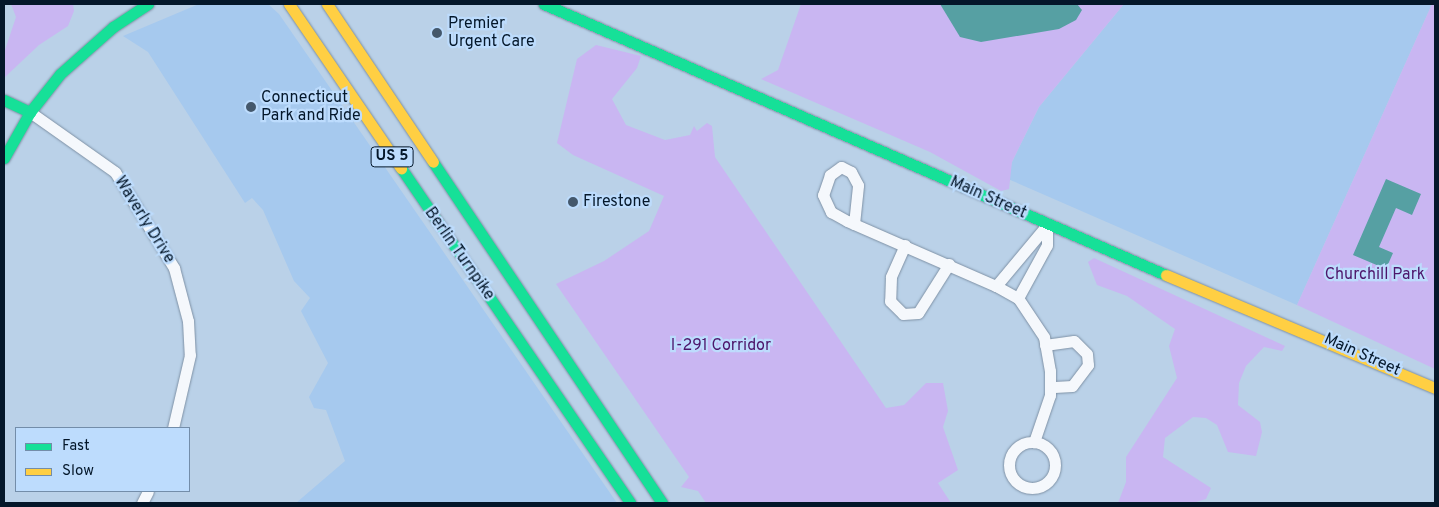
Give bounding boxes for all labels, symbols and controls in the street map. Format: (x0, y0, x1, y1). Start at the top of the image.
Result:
place label: Premier Urgent Care (448, 14, 535, 52)
marker: Premier Urgent Care (430, 26, 444, 40)
place label: Connecticut Park and Ride (261, 88, 361, 126)
marker: Connecticut Park and Ride (245, 101, 257, 113)
road number: US 5 (370, 144, 414, 170)
street label: Waverly Drive (110, 173, 178, 267)
street label: Main Street (947, 173, 1029, 223)
place label: Firestone (583, 192, 650, 212)
marker: Firestone (567, 196, 579, 208)
street label: Berlin Turnpike (420, 204, 498, 304)
park label: Churchill Park (1325, 265, 1425, 285)
street label: Main Street (1321, 330, 1403, 380)
park label: I-291 Corridor (671, 336, 771, 356)
legend (15, 427, 190, 492)
text: Fast (62, 437, 90, 456)
text: Slow (62, 462, 94, 481)

